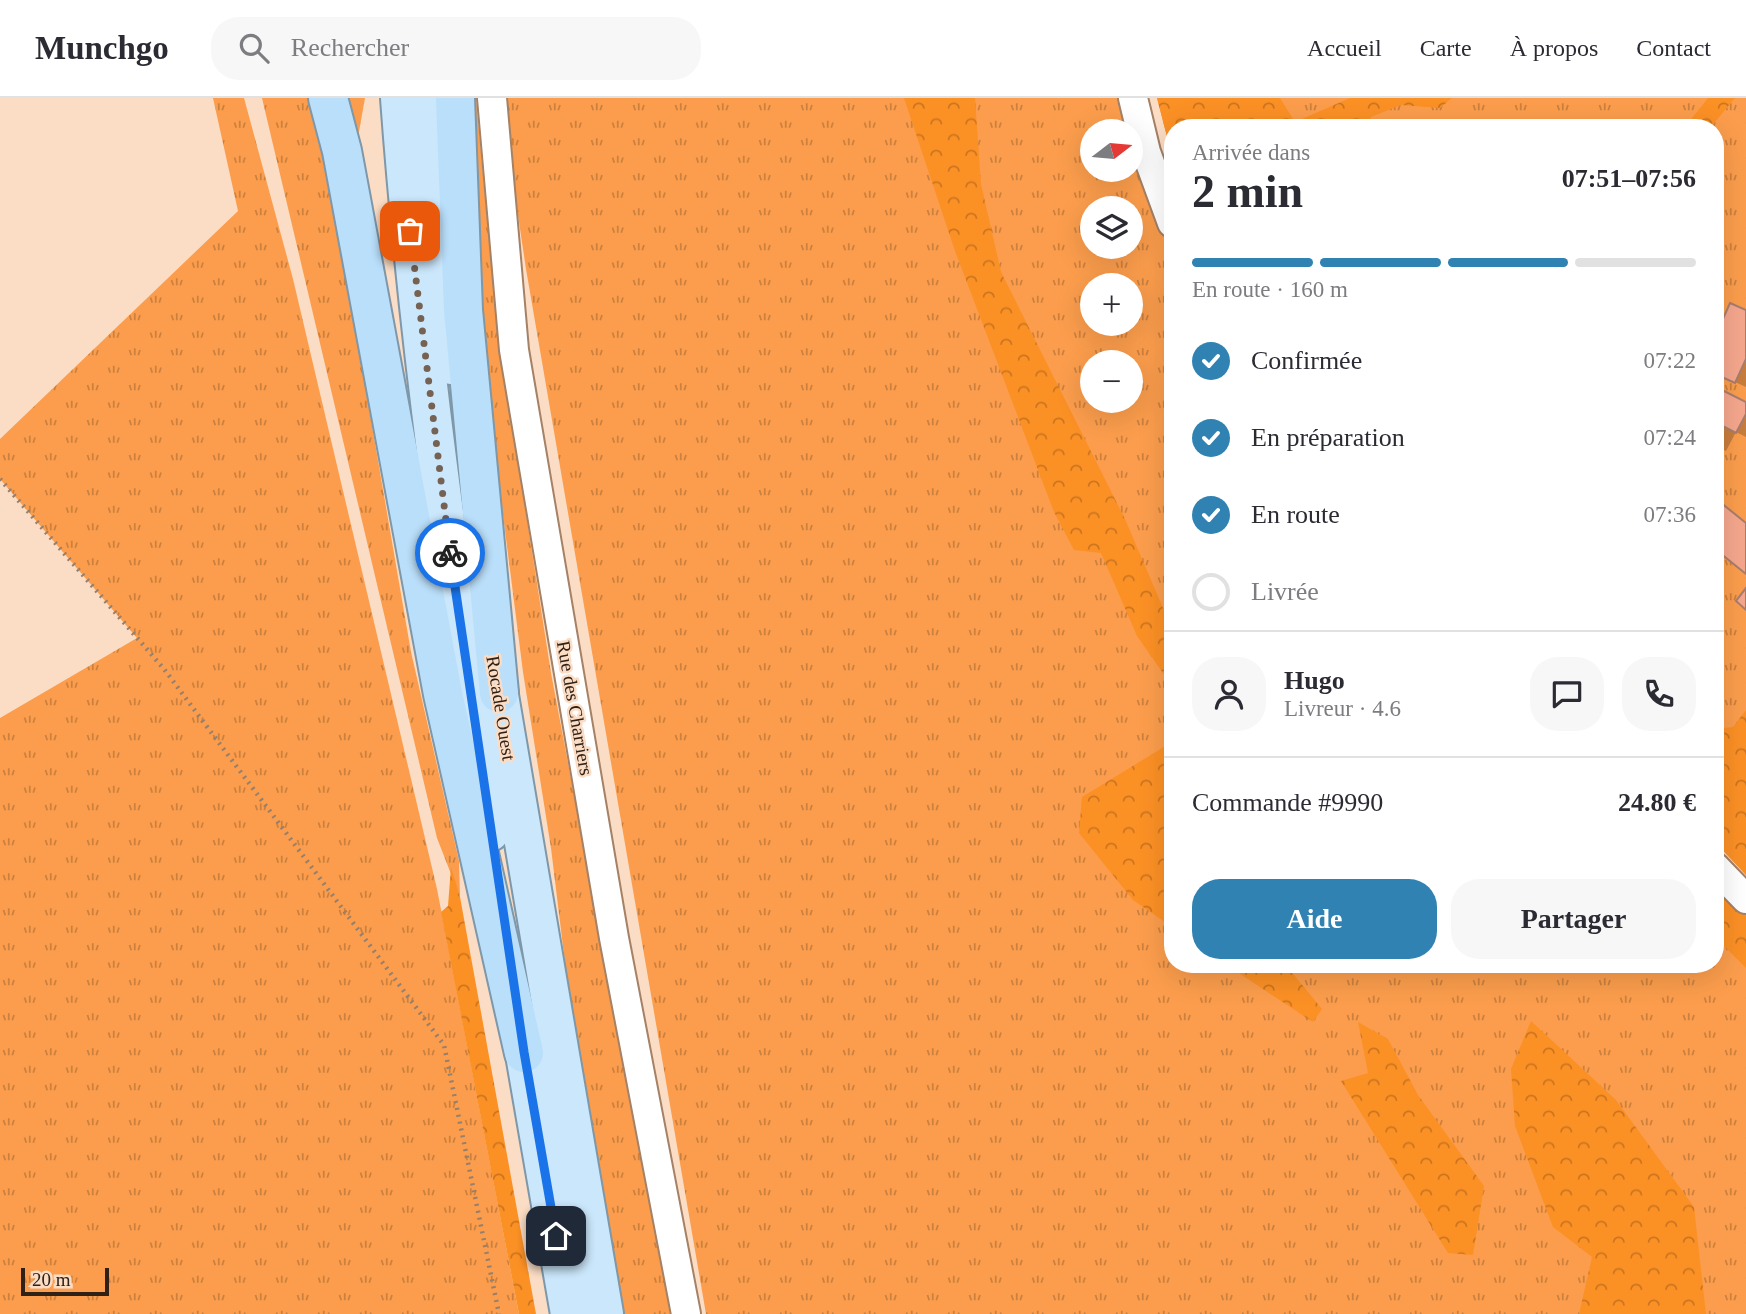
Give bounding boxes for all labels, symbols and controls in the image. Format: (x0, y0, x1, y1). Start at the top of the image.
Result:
search box (211, 17, 701, 80)
icon: search (235, 29, 273, 67)
text: Munchgo (35, 30, 169, 66)
text: Rechercher (291, 33, 409, 62)
text: Accueil (1307, 35, 1382, 61)
text: Carte (1420, 35, 1472, 61)
text: À propos (1510, 35, 1598, 61)
text: Contact (1636, 35, 1711, 61)
north arrow (1080, 119, 1143, 182)
map controls (1080, 119, 1143, 413)
text: Arrivée dans (1192, 140, 1310, 165)
text: 07:51–07:56 (1562, 164, 1696, 193)
text: 2 min (1192, 166, 1303, 217)
button: layers (1080, 196, 1143, 259)
pin (380, 201, 440, 261)
icon: bag (391, 212, 429, 250)
button: + (1080, 273, 1143, 336)
text: En route · 160 m (1192, 277, 1348, 302)
icon: check (1192, 342, 1230, 380)
text: Confirmée (1251, 346, 1362, 375)
text: 07:22 (1644, 348, 1696, 373)
button: − (1080, 350, 1143, 413)
icon: check (1192, 419, 1230, 457)
text: En préparation (1251, 423, 1405, 452)
text: 07:24 (1644, 425, 1696, 450)
icon: check (1192, 496, 1230, 534)
text: En route (1251, 500, 1340, 529)
text: 07:36 (1644, 502, 1696, 527)
courier (415, 518, 485, 588)
icon: bike (431, 534, 469, 572)
text: Livrée (1251, 577, 1319, 606)
street label: Rue des Charriers (553, 639, 597, 777)
street label: Rocade Ouest (482, 654, 520, 763)
button: person (1192, 657, 1266, 731)
button: chat (1530, 657, 1604, 731)
button: phone (1622, 657, 1696, 731)
text: Hugo (1284, 666, 1345, 695)
text: Livreur · 4.6 (1284, 696, 1401, 721)
text: Commande #9990 (1192, 788, 1383, 817)
text: 24.80 € (1618, 788, 1696, 817)
button: Aide (1192, 879, 1437, 959)
button: Partager (1451, 879, 1696, 959)
pin (526, 1206, 586, 1266)
icon: home (537, 1217, 575, 1255)
scale bar (21, 1265, 108, 1297)
text: 20 m (32, 1269, 71, 1290)

